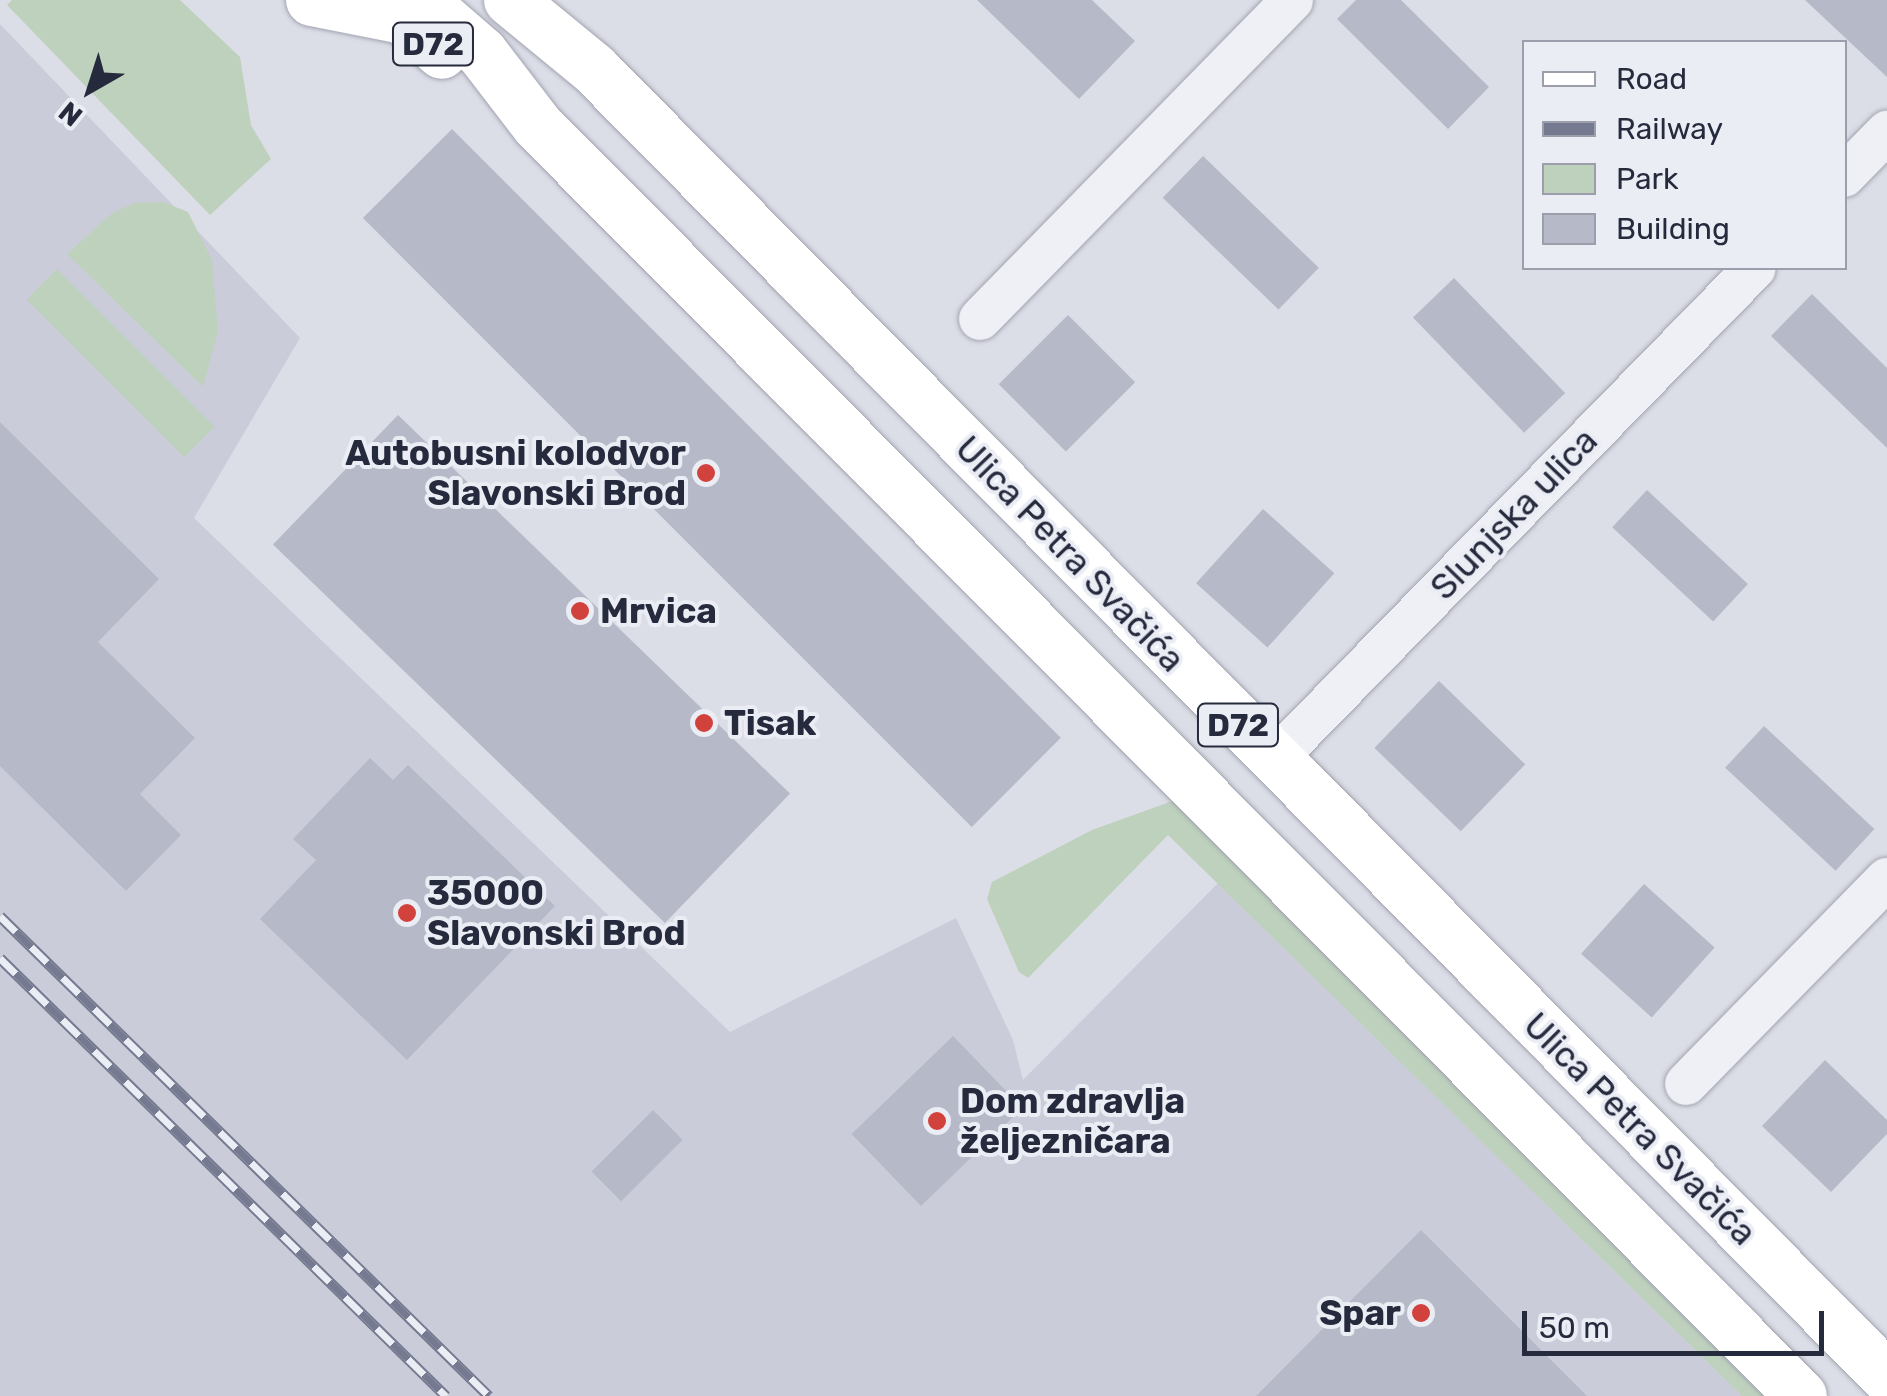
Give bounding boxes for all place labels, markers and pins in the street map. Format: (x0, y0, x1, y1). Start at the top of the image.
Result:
place label: Autobusni kolodvor Slavonski Brod (345, 432, 686, 514)
marker: Autobusni kolodvor Slavonski Brod (695, 462, 717, 484)
place label: Mrvica (600, 590, 717, 632)
marker: Mrvica (569, 600, 591, 622)
place label: Tisak (724, 702, 816, 744)
marker: Tisak (693, 712, 715, 734)
place label: 35000 Slavonski Brod (427, 872, 686, 954)
marker: 35000 Slavonski Brod (396, 902, 418, 924)
place label: Dom zdravlja željezničara (960, 1080, 1185, 1162)
marker: Dom zdravlja željezničara (924, 1108, 950, 1134)
place label: Spar (1319, 1292, 1401, 1334)
marker: Spar (1410, 1302, 1432, 1324)

